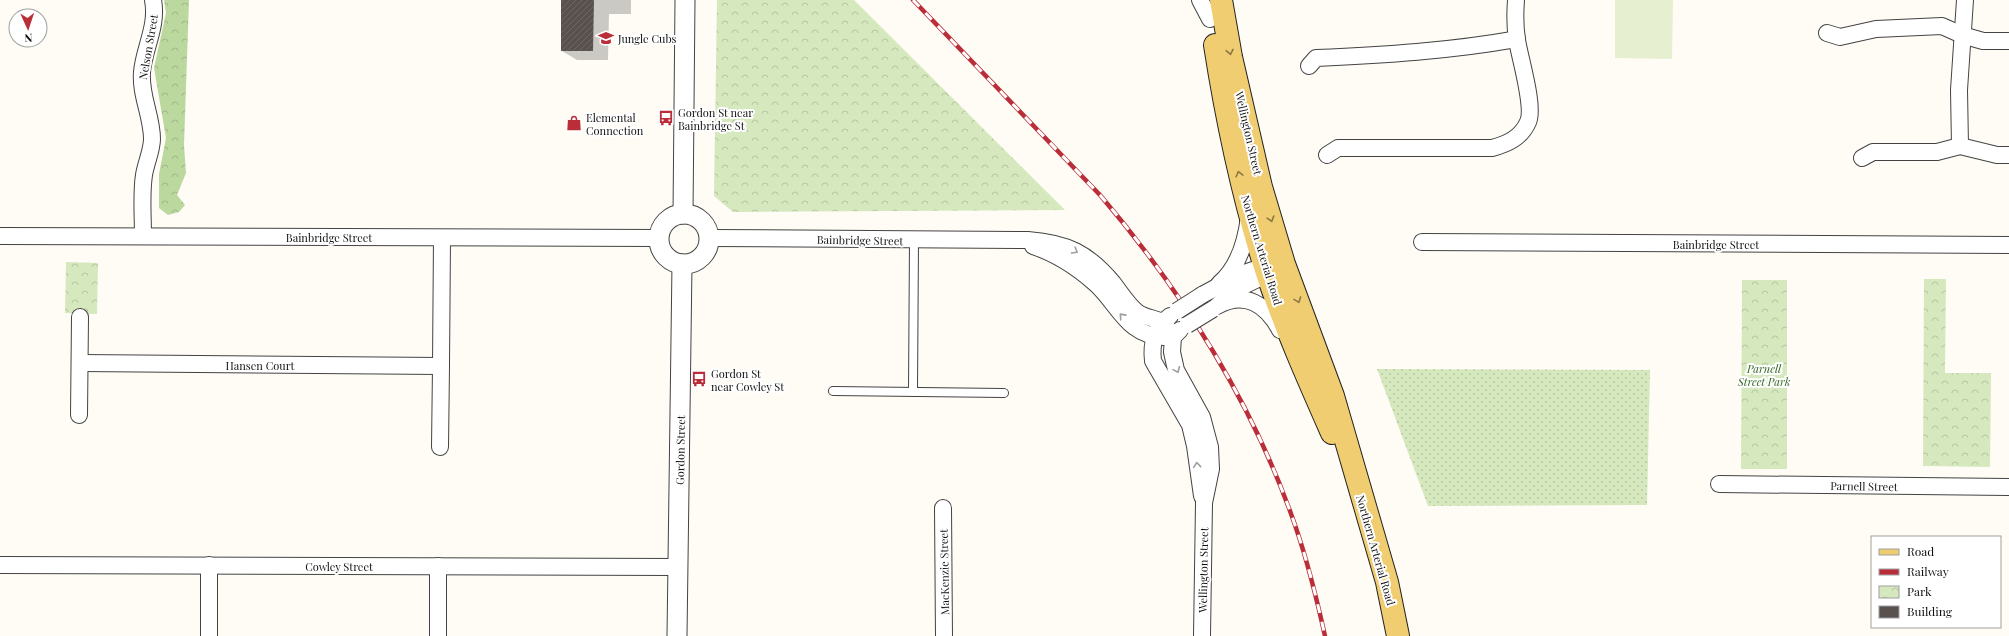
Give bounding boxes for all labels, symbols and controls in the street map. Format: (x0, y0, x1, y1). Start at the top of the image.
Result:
north arrow (8, 8, 48, 48)
street label: Nelson Street (135, 13, 161, 81)
school or university icon: Jungle Cubs (597, 29, 615, 47)
text: N (24, 31, 33, 46)
place label: Jungle Cubs (617, 31, 677, 46)
one-way arrow (1226, 49, 1234, 55)
street label: Wellington Street (1232, 89, 1266, 176)
place label: Gordon St near Bainbridge St (678, 105, 753, 133)
bus stop icon: Gordon St near Bainbridge St (657, 109, 675, 127)
place label: Elemental Connection (586, 110, 644, 138)
shop icon: Elemental Connection (565, 114, 583, 132)
one-way arrow (1236, 171, 1244, 178)
street label: Northern Arterial Road (1238, 193, 1286, 307)
one-way arrow (1266, 216, 1275, 223)
street label: Bainbridge Street (286, 230, 372, 245)
street label: Bainbridge Street (817, 232, 903, 248)
street label: Bainbridge Street (1673, 237, 1759, 252)
one-way arrow (1071, 247, 1078, 254)
one-way arrow (1293, 297, 1301, 304)
one-way arrow (1119, 313, 1127, 321)
street label: Hansen Court (226, 358, 295, 373)
park label: Parnell Street Park (1737, 361, 1791, 389)
place label: Gordon St near Cowley St (711, 366, 784, 394)
one-way arrow (1172, 366, 1180, 373)
bus stop icon: Gordon St near Cowley St (690, 370, 708, 388)
street label: Gordon Street (672, 415, 688, 485)
one-way arrow (1193, 462, 1202, 468)
street label: Parnell Street (1830, 478, 1898, 494)
street label: Northern Arterial Road (1353, 493, 1399, 607)
street label: Wellington Street (1195, 527, 1211, 614)
street label: MacKenzie Street (936, 529, 952, 615)
legend (1871, 536, 2001, 628)
text: Road (1907, 543, 1934, 559)
street label: Cowley Street (305, 559, 373, 574)
text: Railway (1907, 563, 1949, 579)
text: Park (1907, 583, 1932, 599)
text: Building (1907, 603, 1953, 619)

